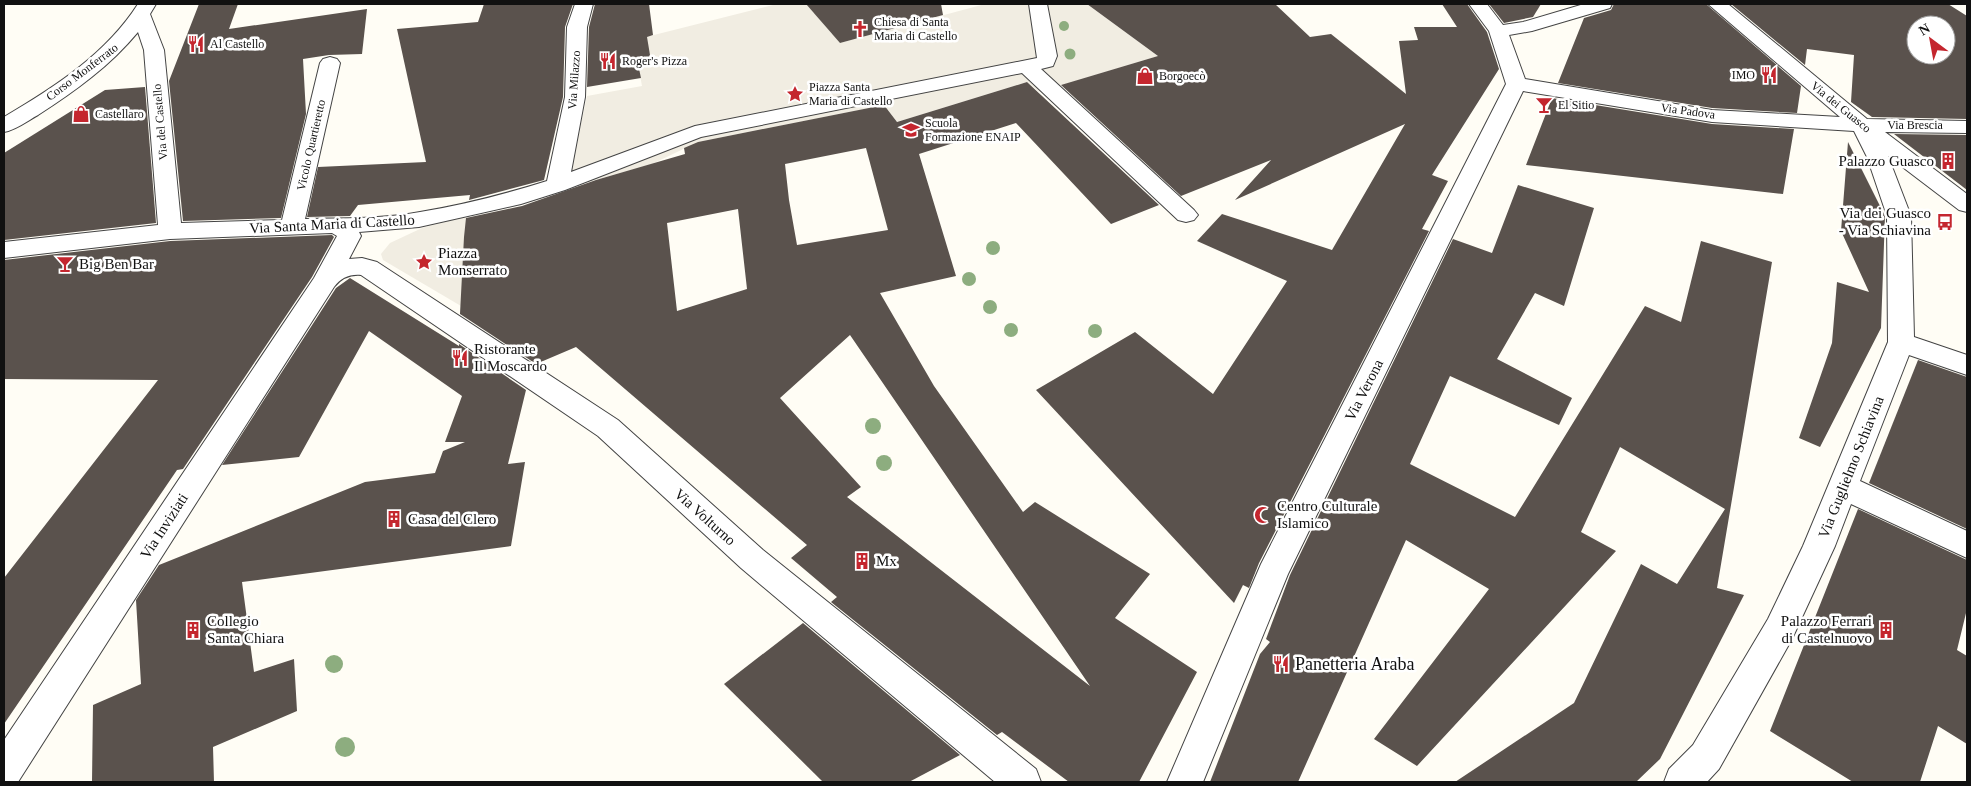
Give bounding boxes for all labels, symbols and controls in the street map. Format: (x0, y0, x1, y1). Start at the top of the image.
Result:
place label: Chiesa di Santa Maria di Castello (874, 15, 957, 43)
north arrow (1906, 15, 1956, 65)
church icon: Chiesa di Santa Maria di Castello (850, 19, 870, 39)
text: N (1916, 20, 1933, 38)
restaurant icon: Al Castello (186, 34, 206, 54)
place label: Al Castello (210, 37, 264, 51)
street label: Corso Monferrato (43, 40, 121, 104)
street label: Via Milazzo (565, 50, 583, 110)
restaurant icon: Roger's Pizza (598, 51, 618, 71)
place label: Roger's Pizza (622, 54, 688, 68)
restaurant icon: IMO (1759, 65, 1779, 85)
shop icon: Borgoecò (1135, 66, 1155, 86)
place label: IMO (1732, 68, 1755, 82)
place label: Borgoecò (1159, 69, 1205, 83)
street label: Via dei Guasco (1808, 79, 1874, 135)
place label: Piazza Santa Maria di Castello (809, 80, 892, 108)
street label: Via del Castello (150, 83, 170, 161)
place icon: Piazza Santa Maria di Castello (785, 84, 805, 104)
bar icon: El Sitio (1534, 95, 1554, 115)
street label: Vicolo Quartieretto (294, 98, 328, 192)
place label: El Sitio (1558, 98, 1594, 112)
street label: Via Padova (1660, 100, 1717, 122)
shop icon: Castellaro (71, 104, 91, 124)
place label: Castellaro (95, 107, 144, 121)
place label: Scuola Formazione ENAIP (925, 116, 1021, 144)
street label: Via Brescia (1887, 118, 1943, 132)
school or university icon: Scuola Formazione ENAIP (901, 120, 921, 140)
building icon: Palazzo Guasco (1938, 151, 1958, 171)
place label: Palazzo Guasco (1839, 153, 1934, 169)
place label: Via dei Guasco - Via Schiavina (1839, 205, 1931, 238)
street label: Via Santa Maria di Castello (249, 212, 415, 236)
bus stop icon: Via dei Guasco - Via Schiavina (1935, 212, 1955, 232)
place label: Piazza Monserrato (438, 245, 507, 278)
place icon: Piazza Monserrato (414, 252, 434, 272)
bar icon: Big Ben Bar (55, 254, 75, 274)
place label: Big Ben Bar (79, 256, 154, 272)
place label: Ristorante Il Moscardo (474, 341, 547, 374)
restaurant icon: Ristorante Il Moscardo (450, 348, 470, 368)
street label: Via Verona (1342, 356, 1386, 423)
street label: Via Guglielmo Schiavina (1815, 393, 1887, 540)
street label: Via Volturno (671, 485, 739, 549)
street label: Via Inviziati (137, 490, 191, 562)
place label: Centro Culturale Islamico (1277, 498, 1378, 531)
mosque icon: Centro Culturale Islamico (1253, 505, 1273, 525)
building icon: Casa del Clero (384, 509, 404, 529)
place label: Casa del Clero (408, 511, 496, 527)
building icon: Mx (852, 551, 872, 571)
place label: Mx (876, 553, 897, 569)
place label: Collegio Santa Chiara (207, 613, 284, 646)
place label: Palazzo Ferrari di Castelnuovo (1781, 613, 1872, 646)
building icon: Collegio Santa Chiara (183, 620, 203, 640)
building icon: Palazzo Ferrari di Castelnuovo (1876, 620, 1896, 640)
restaurant icon: Panetteria Araba (1271, 654, 1291, 674)
place label: Panetteria Araba (1295, 654, 1414, 674)

